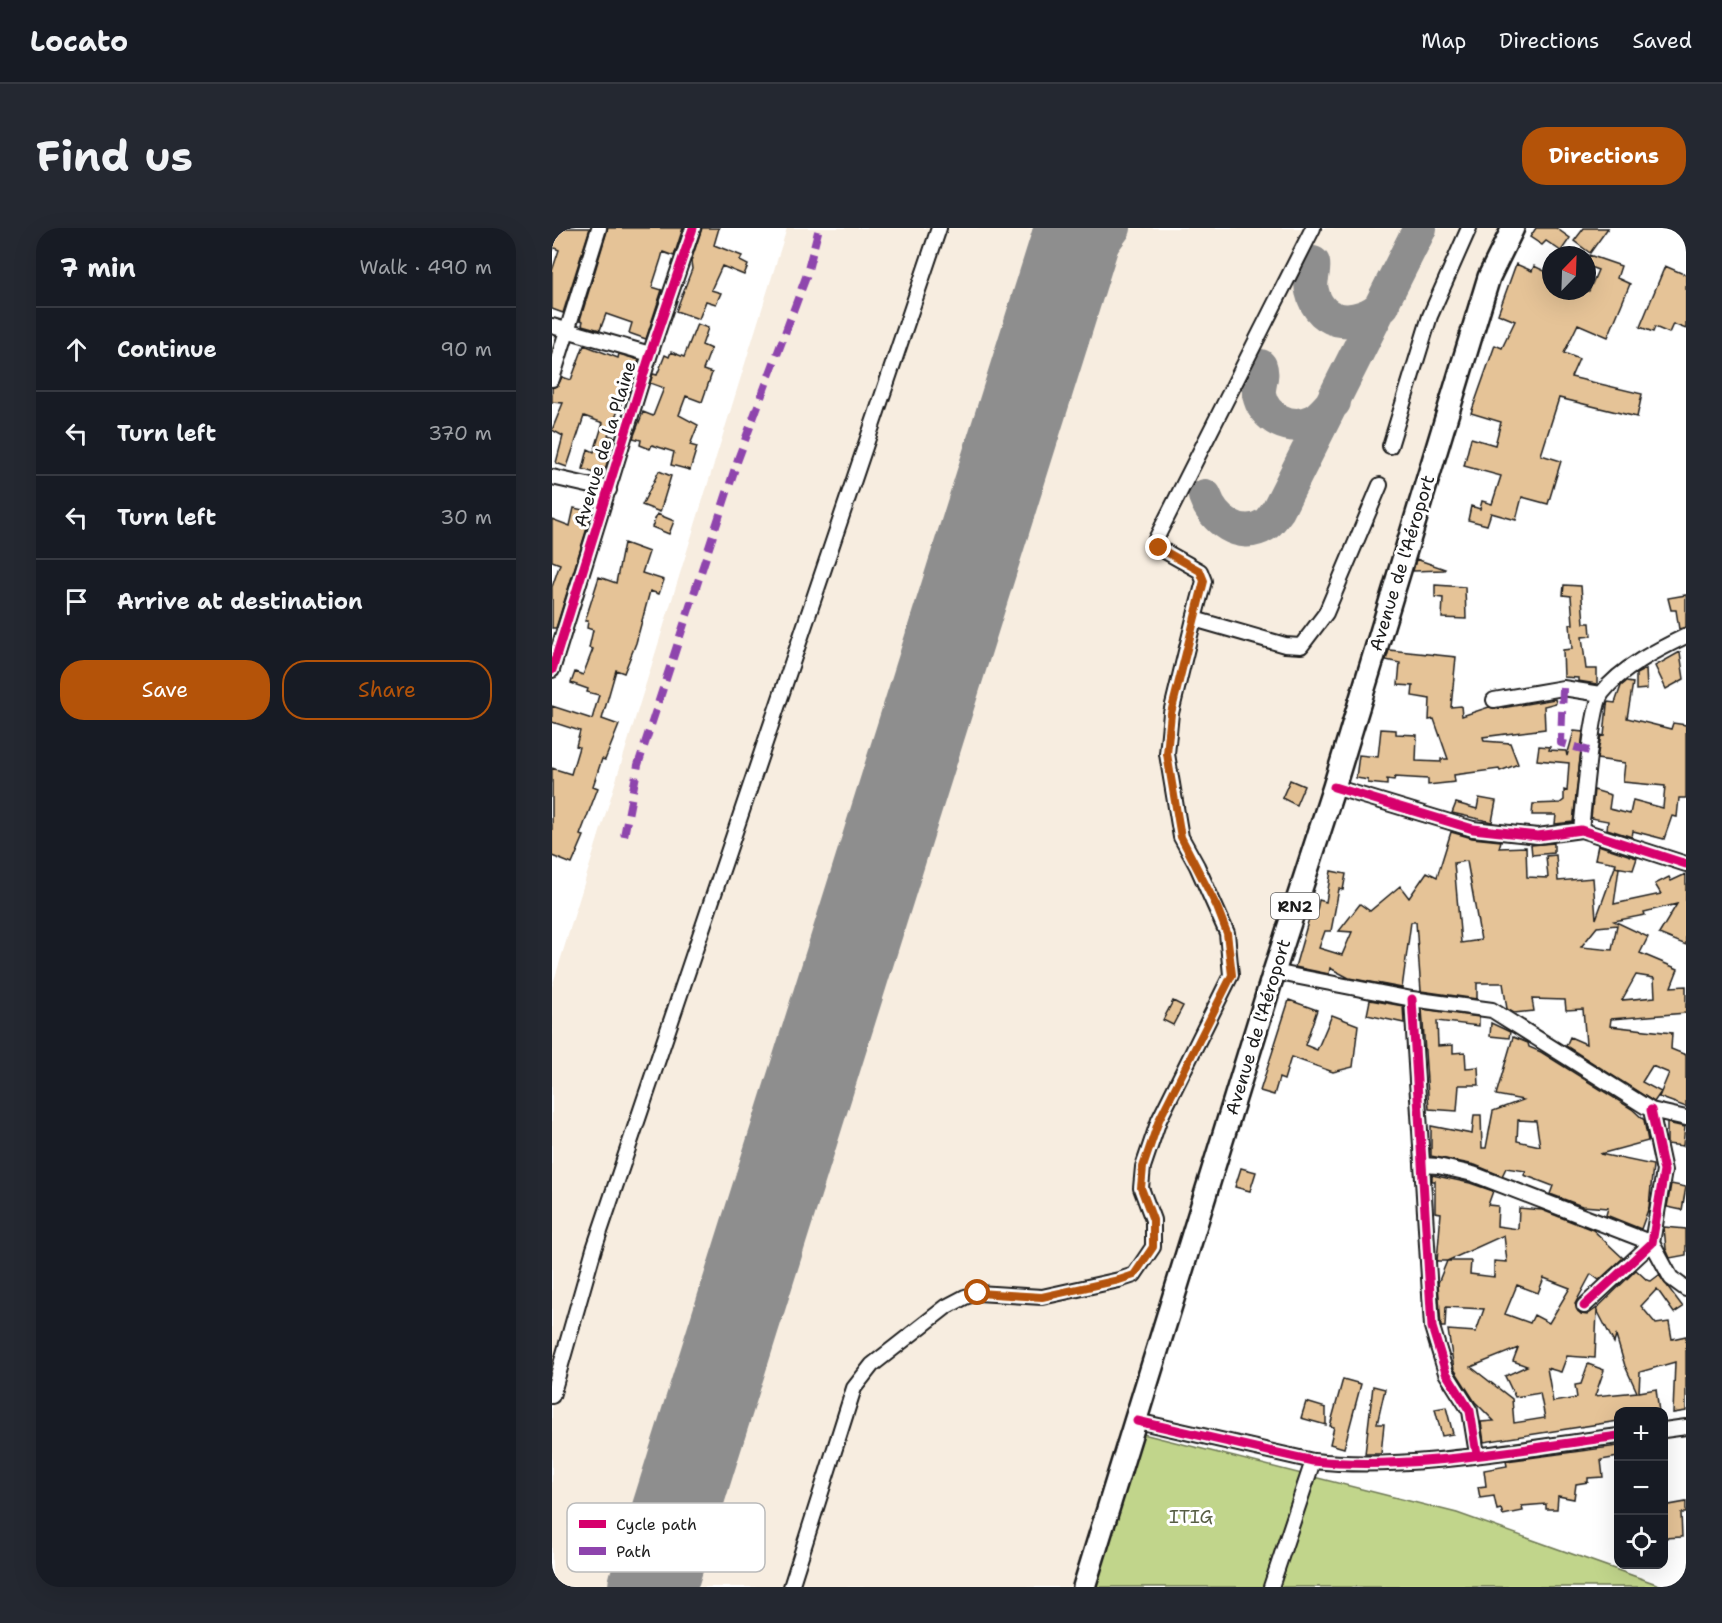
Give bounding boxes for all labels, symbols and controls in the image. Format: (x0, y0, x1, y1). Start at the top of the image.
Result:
text: Locato (30, 22, 128, 60)
text: Map (1421, 27, 1466, 55)
text: Directions (1499, 27, 1599, 55)
text: Saved (1632, 27, 1692, 55)
button: Directions (1522, 127, 1686, 185)
text: Find us (36, 128, 193, 184)
north arrow (1542, 246, 1596, 300)
text: 7 min (60, 250, 136, 285)
text: Walk · 490 m (360, 254, 492, 280)
icon: ahead (60, 333, 93, 366)
text: Continue (117, 335, 217, 364)
text: 90 m (440, 336, 492, 362)
street label: Avenue de la Plaine (568, 358, 642, 530)
icon: left (60, 417, 93, 450)
text: Turn left (117, 419, 216, 448)
text: 370 m (428, 420, 492, 446)
street label: Avenue de l'Aéroport (1364, 472, 1440, 654)
icon: left (60, 501, 93, 534)
text: Turn left (117, 503, 216, 532)
text: 30 m (440, 504, 492, 530)
route end (1145, 534, 1171, 560)
icon: arrive (60, 585, 93, 618)
text: Arrive at destination (117, 587, 363, 616)
button: Save (60, 660, 270, 720)
button: Share (282, 660, 492, 720)
road number: RN2 (1271, 893, 1319, 919)
street label: Avenue de l'Aéroport (1220, 936, 1296, 1118)
route start (964, 1279, 990, 1305)
map controls (1614, 1407, 1668, 1569)
button: + (1614, 1407, 1668, 1461)
button: − (1614, 1461, 1668, 1515)
legend (567, 1503, 765, 1572)
park label: ITIG (1169, 1505, 1213, 1529)
text: Cycle path (616, 1514, 697, 1535)
button: locate (1614, 1515, 1668, 1569)
text: Path (616, 1541, 651, 1562)

